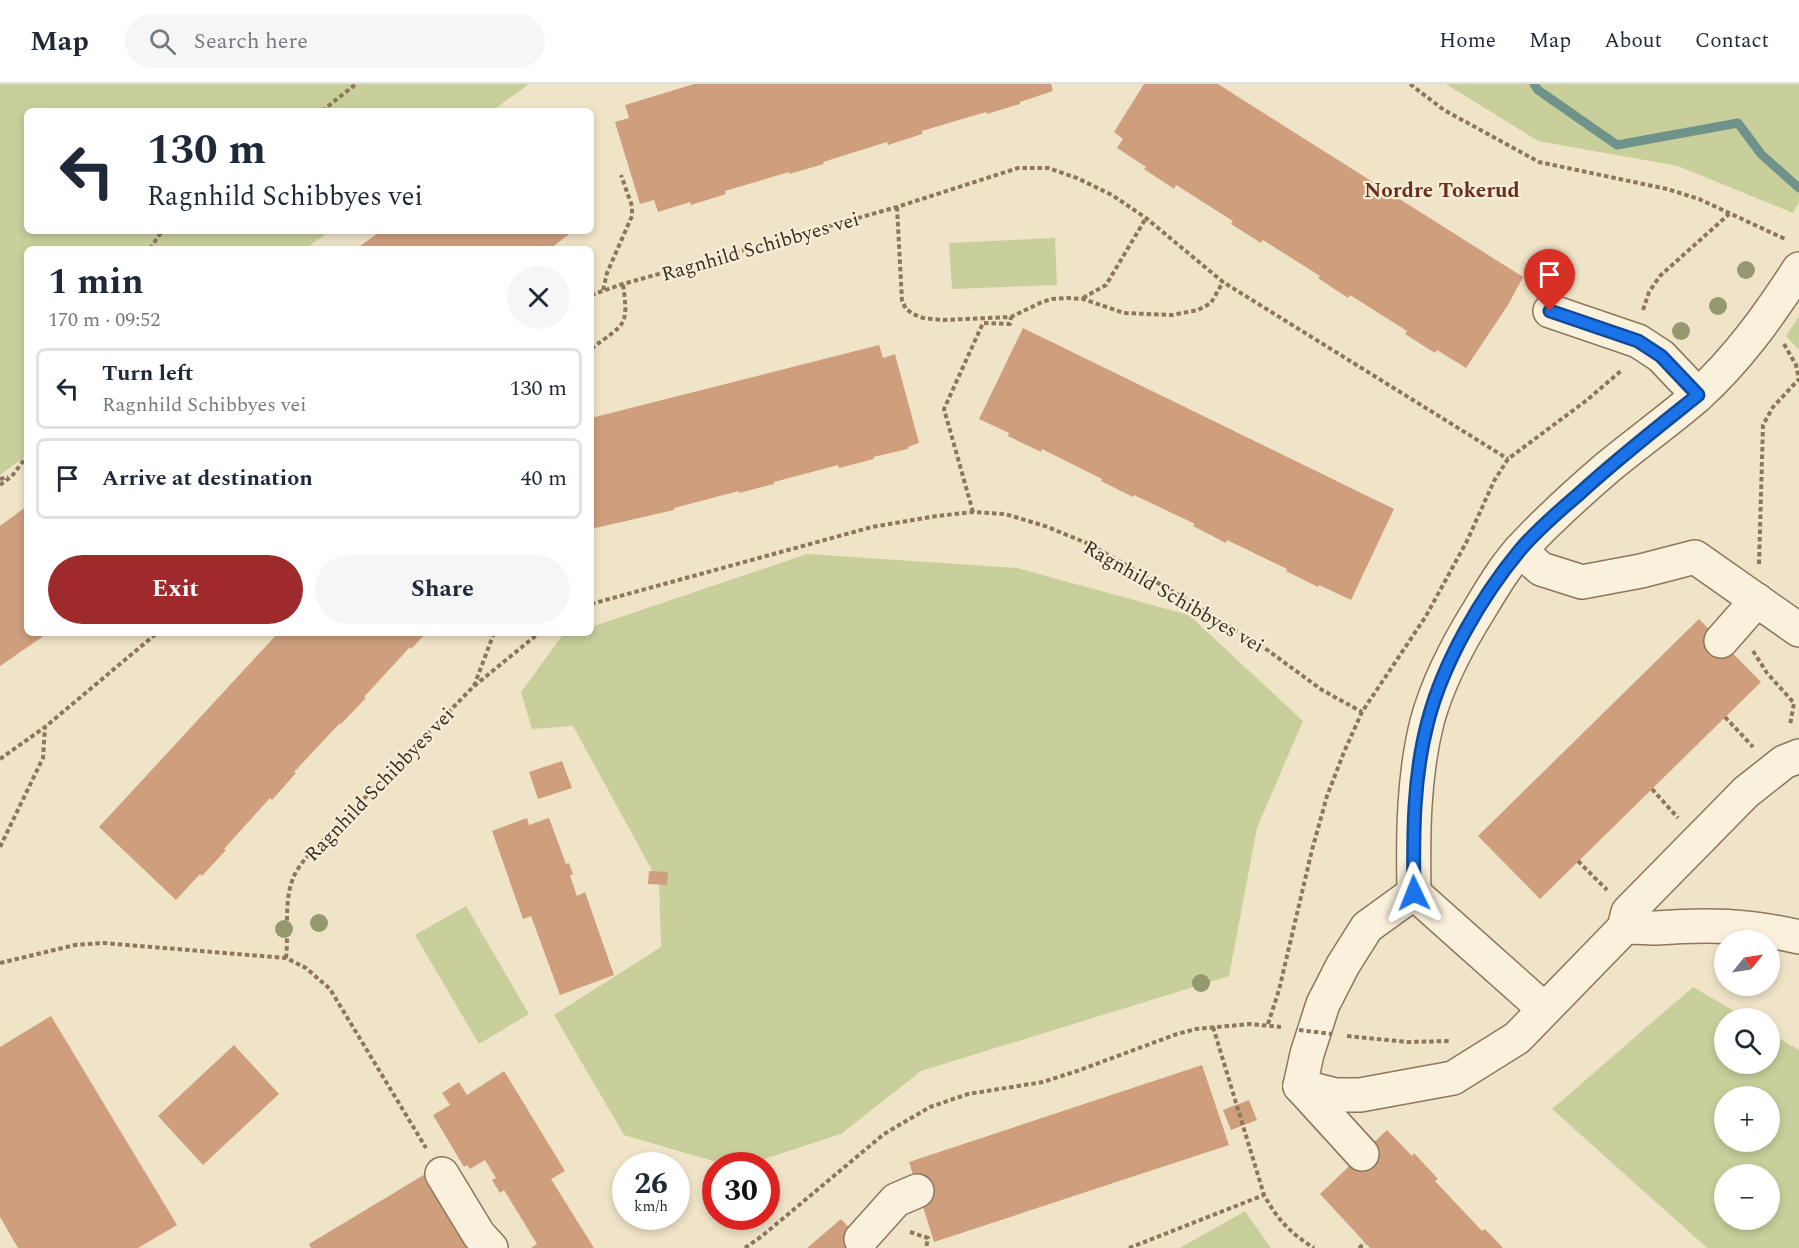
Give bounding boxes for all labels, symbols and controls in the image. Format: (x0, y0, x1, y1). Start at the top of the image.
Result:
search box (125, 14, 545, 68)
text: Map (30, 20, 89, 63)
icon: search (146, 25, 179, 58)
text: Search here (194, 25, 308, 58)
text: Home (1439, 25, 1496, 57)
text: Map (1529, 25, 1571, 57)
text: About (1604, 25, 1662, 57)
text: Contact (1695, 25, 1769, 57)
text: 130 m (147, 119, 266, 182)
icon: left (48, 132, 126, 210)
district label: Nordre Tokerud (1364, 175, 1520, 207)
text: Ragnhild Schibbyes vei (147, 176, 423, 218)
street label: Ragnhild Schibbyes vei (658, 204, 863, 290)
pin (1524, 249, 1575, 311)
text: 1 min (48, 255, 144, 310)
icon: arrive (1533, 258, 1566, 291)
button: close (507, 266, 570, 329)
text: 170 m · 09:52 (48, 305, 160, 335)
text: Turn left (102, 357, 194, 390)
icon: left (51, 372, 84, 405)
text: 130 m (510, 372, 567, 405)
text: Ragnhild Schibbyes vei (102, 390, 306, 420)
icon: arrive (51, 462, 84, 495)
text: Arrive at destination (102, 462, 313, 495)
text: 40 m (521, 462, 567, 495)
street label: Ragnhild Schibbyes vei (1077, 533, 1270, 661)
button: Exit (48, 555, 303, 624)
button: Share (315, 555, 570, 624)
street label: Ragnhild Schibbyes vei (298, 701, 462, 869)
position arrow (1382, 861, 1446, 925)
north arrow (1714, 930, 1780, 996)
map controls (1714, 930, 1780, 1230)
button: search (1714, 1008, 1780, 1074)
button: + (1714, 1086, 1780, 1152)
speed limit sign: 30 (702, 1152, 780, 1230)
text: 26 (634, 1161, 668, 1207)
button: − (1714, 1164, 1780, 1230)
text: km/h (634, 1195, 668, 1218)

